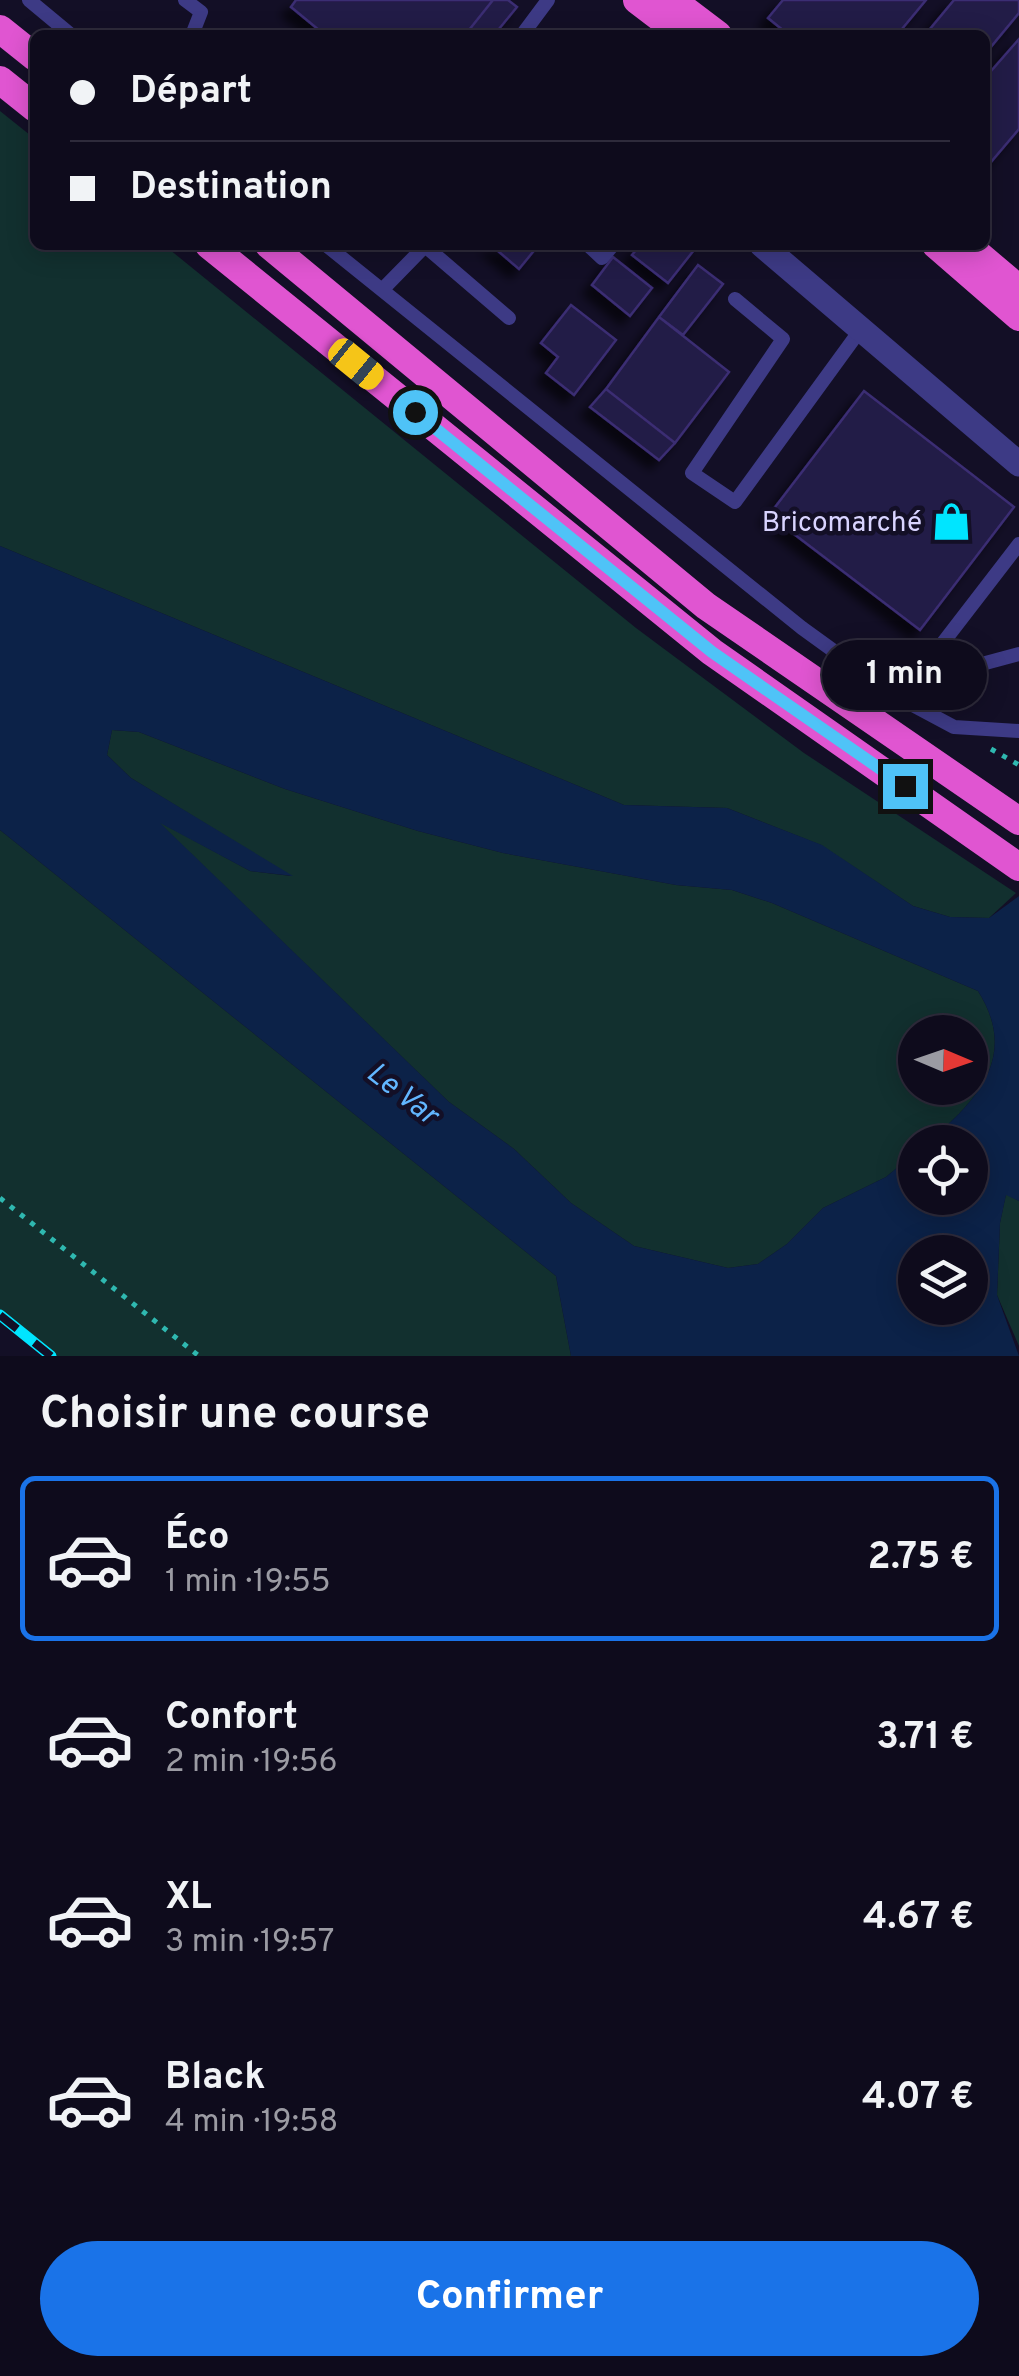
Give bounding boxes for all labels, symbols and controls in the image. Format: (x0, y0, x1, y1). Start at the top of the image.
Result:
text: Départ (130, 68, 252, 117)
text: Destination (130, 164, 332, 213)
car (323, 333, 389, 395)
route start (393, 390, 438, 435)
shop icon: Bricomarché (931, 500, 973, 542)
place label: Bricomarché (762, 506, 922, 542)
callout: 1 min (822, 641, 988, 711)
text: 1 min (866, 655, 943, 695)
route end (883, 764, 928, 809)
north arrow (898, 1015, 988, 1105)
map controls (898, 1015, 988, 1325)
water label: Le Var (358, 1056, 447, 1136)
button: locate (898, 1125, 988, 1215)
button: layers (898, 1235, 988, 1325)
text: Choisir une course (40, 1387, 430, 1444)
icon: car (45, 1514, 135, 1604)
text: Éco (165, 1514, 229, 1563)
text: 2.75 € (868, 1534, 974, 1583)
text: 1 min · 19:55 (165, 1563, 331, 1603)
icon: car (45, 1694, 135, 1784)
text: Confort (165, 1694, 298, 1743)
text: 3.71 € (876, 1714, 974, 1763)
text: 2 min · 19:56 (165, 1743, 338, 1783)
icon: car (45, 1874, 135, 1964)
text: XL (165, 1874, 212, 1923)
text: 4.67 € (863, 1894, 974, 1943)
text: 3 min · 19:57 (165, 1923, 335, 1963)
icon: car (45, 2054, 135, 2144)
text: Black (165, 2054, 265, 2103)
text: 4.07 € (862, 2074, 974, 2123)
text: 4 min · 19:58 (165, 2103, 338, 2143)
button: Confirmer (40, 2241, 979, 2356)

